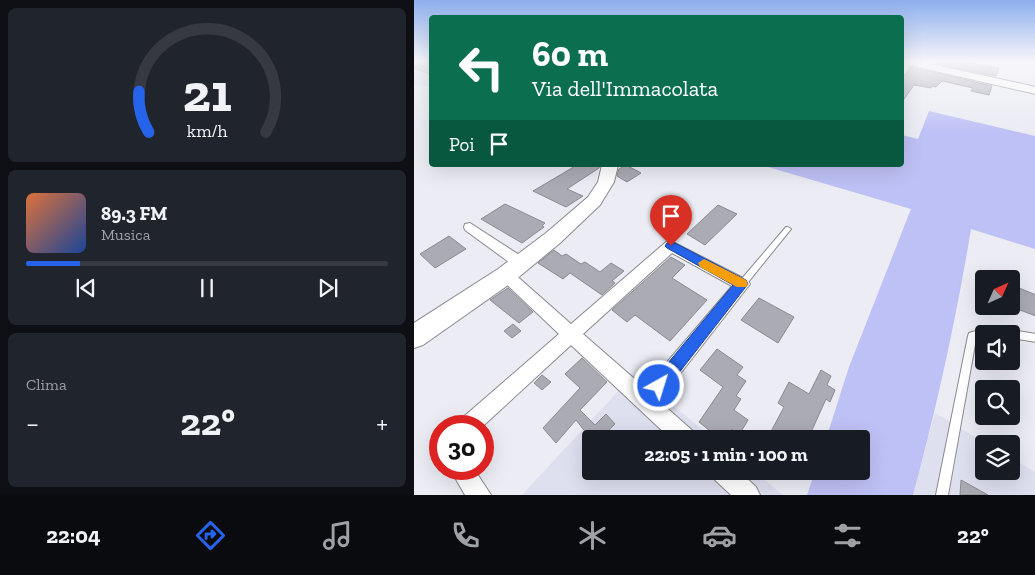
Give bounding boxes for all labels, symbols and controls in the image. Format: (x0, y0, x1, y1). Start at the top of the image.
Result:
text: 60 m (532, 33, 608, 75)
icon: left (449, 35, 514, 100)
text: 21 (183, 62, 231, 124)
text: Via dell'Immacolata (532, 75, 718, 102)
text: km/h (187, 120, 227, 142)
icon: arrive (485, 130, 513, 158)
text: Poi (449, 133, 475, 156)
pin (650, 195, 692, 246)
text: 89.3 FM (101, 202, 167, 225)
icon: arrive (657, 202, 685, 230)
text: Musica (101, 225, 150, 244)
north arrow (975, 270, 1020, 315)
map controls (975, 270, 1020, 480)
icon: previous (72, 274, 100, 302)
icon: pause (193, 274, 221, 302)
icon: next (314, 274, 342, 302)
button: sound (975, 325, 1020, 370)
position arrow (632, 359, 684, 411)
text: Clima (26, 375, 67, 394)
button: search (975, 380, 1020, 425)
text: 22° (180, 399, 235, 445)
text: − (26, 407, 39, 440)
text: + (376, 407, 388, 440)
speed limit sign: 30 (429, 415, 494, 480)
button: layers (975, 435, 1020, 480)
text: 22:05 · 1 min · 100 m (644, 443, 808, 466)
icon: directions (193, 518, 228, 553)
icon: music (320, 518, 355, 553)
icon: phone (448, 518, 483, 553)
icon: climate (575, 518, 610, 553)
icon: car (702, 518, 737, 553)
icon: filters (830, 518, 865, 553)
text: 22:04 (46, 522, 100, 549)
text: 22° (957, 522, 989, 549)

